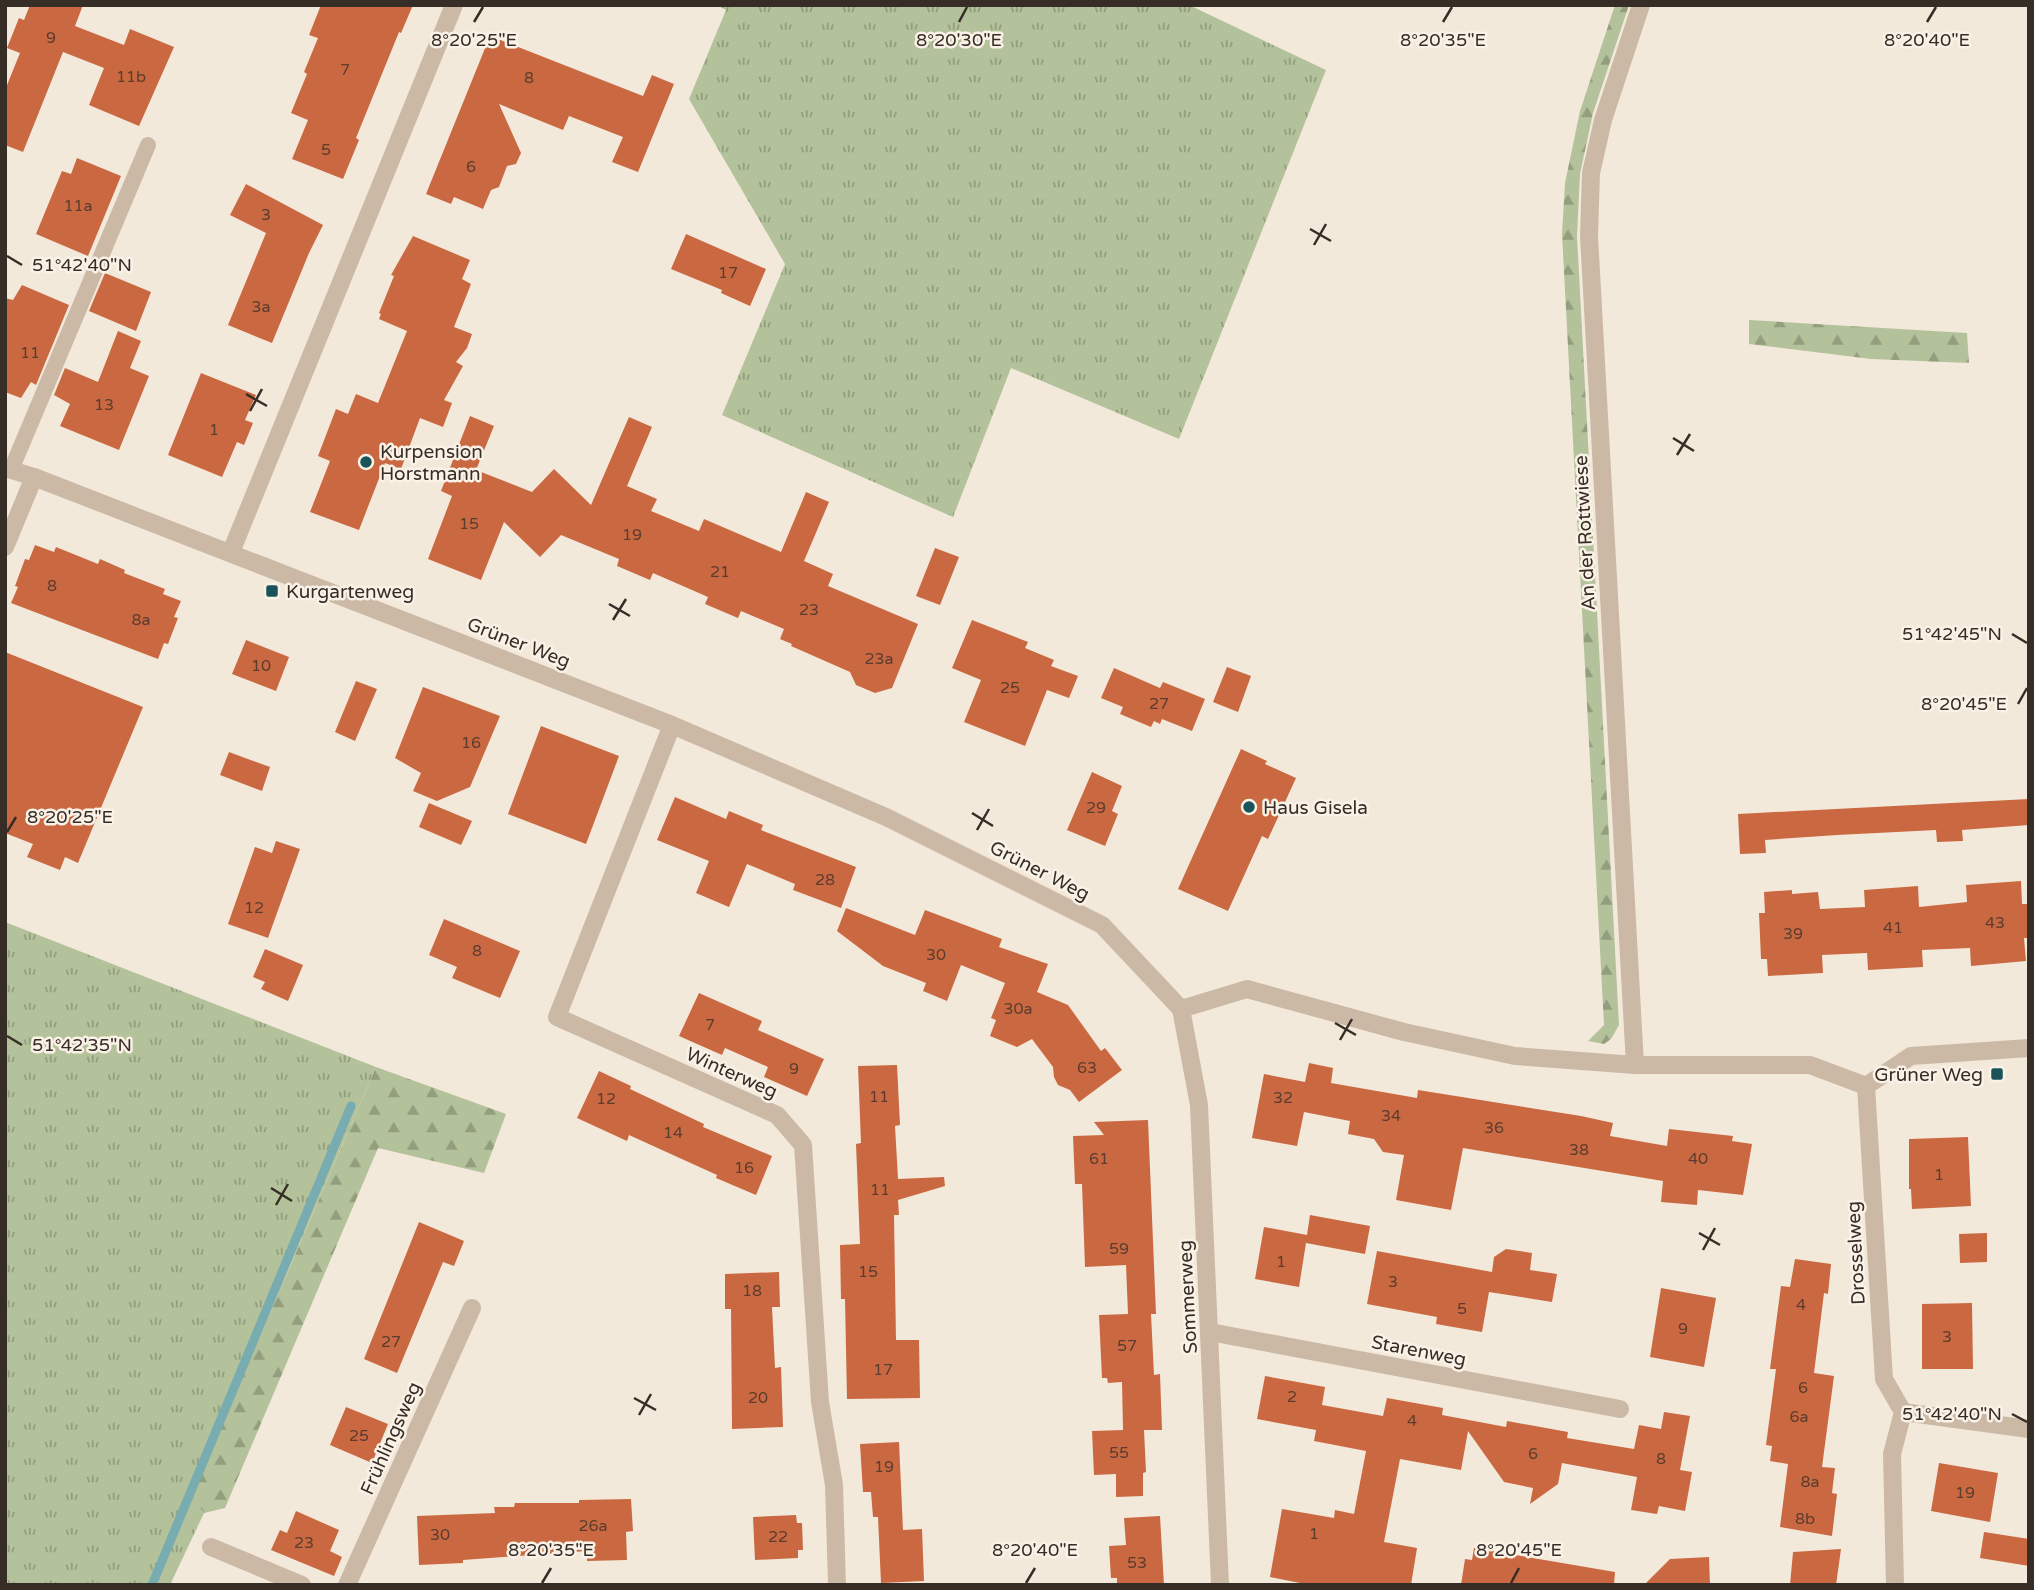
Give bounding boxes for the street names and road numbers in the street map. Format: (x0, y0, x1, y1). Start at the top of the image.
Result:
street label: An der Rottwiese (1570, 455, 1600, 611)
street label: Grüner Weg (464, 613, 573, 673)
street label: Grüner Weg (986, 836, 1093, 905)
street label: Winterweg (682, 1043, 781, 1103)
street label: Drosselweg (1842, 1200, 1870, 1305)
street label: Sommerweg (1174, 1240, 1202, 1354)
street label: Starenweg (1370, 1331, 1468, 1371)
street label: Frühlingsweg (356, 1379, 426, 1498)

